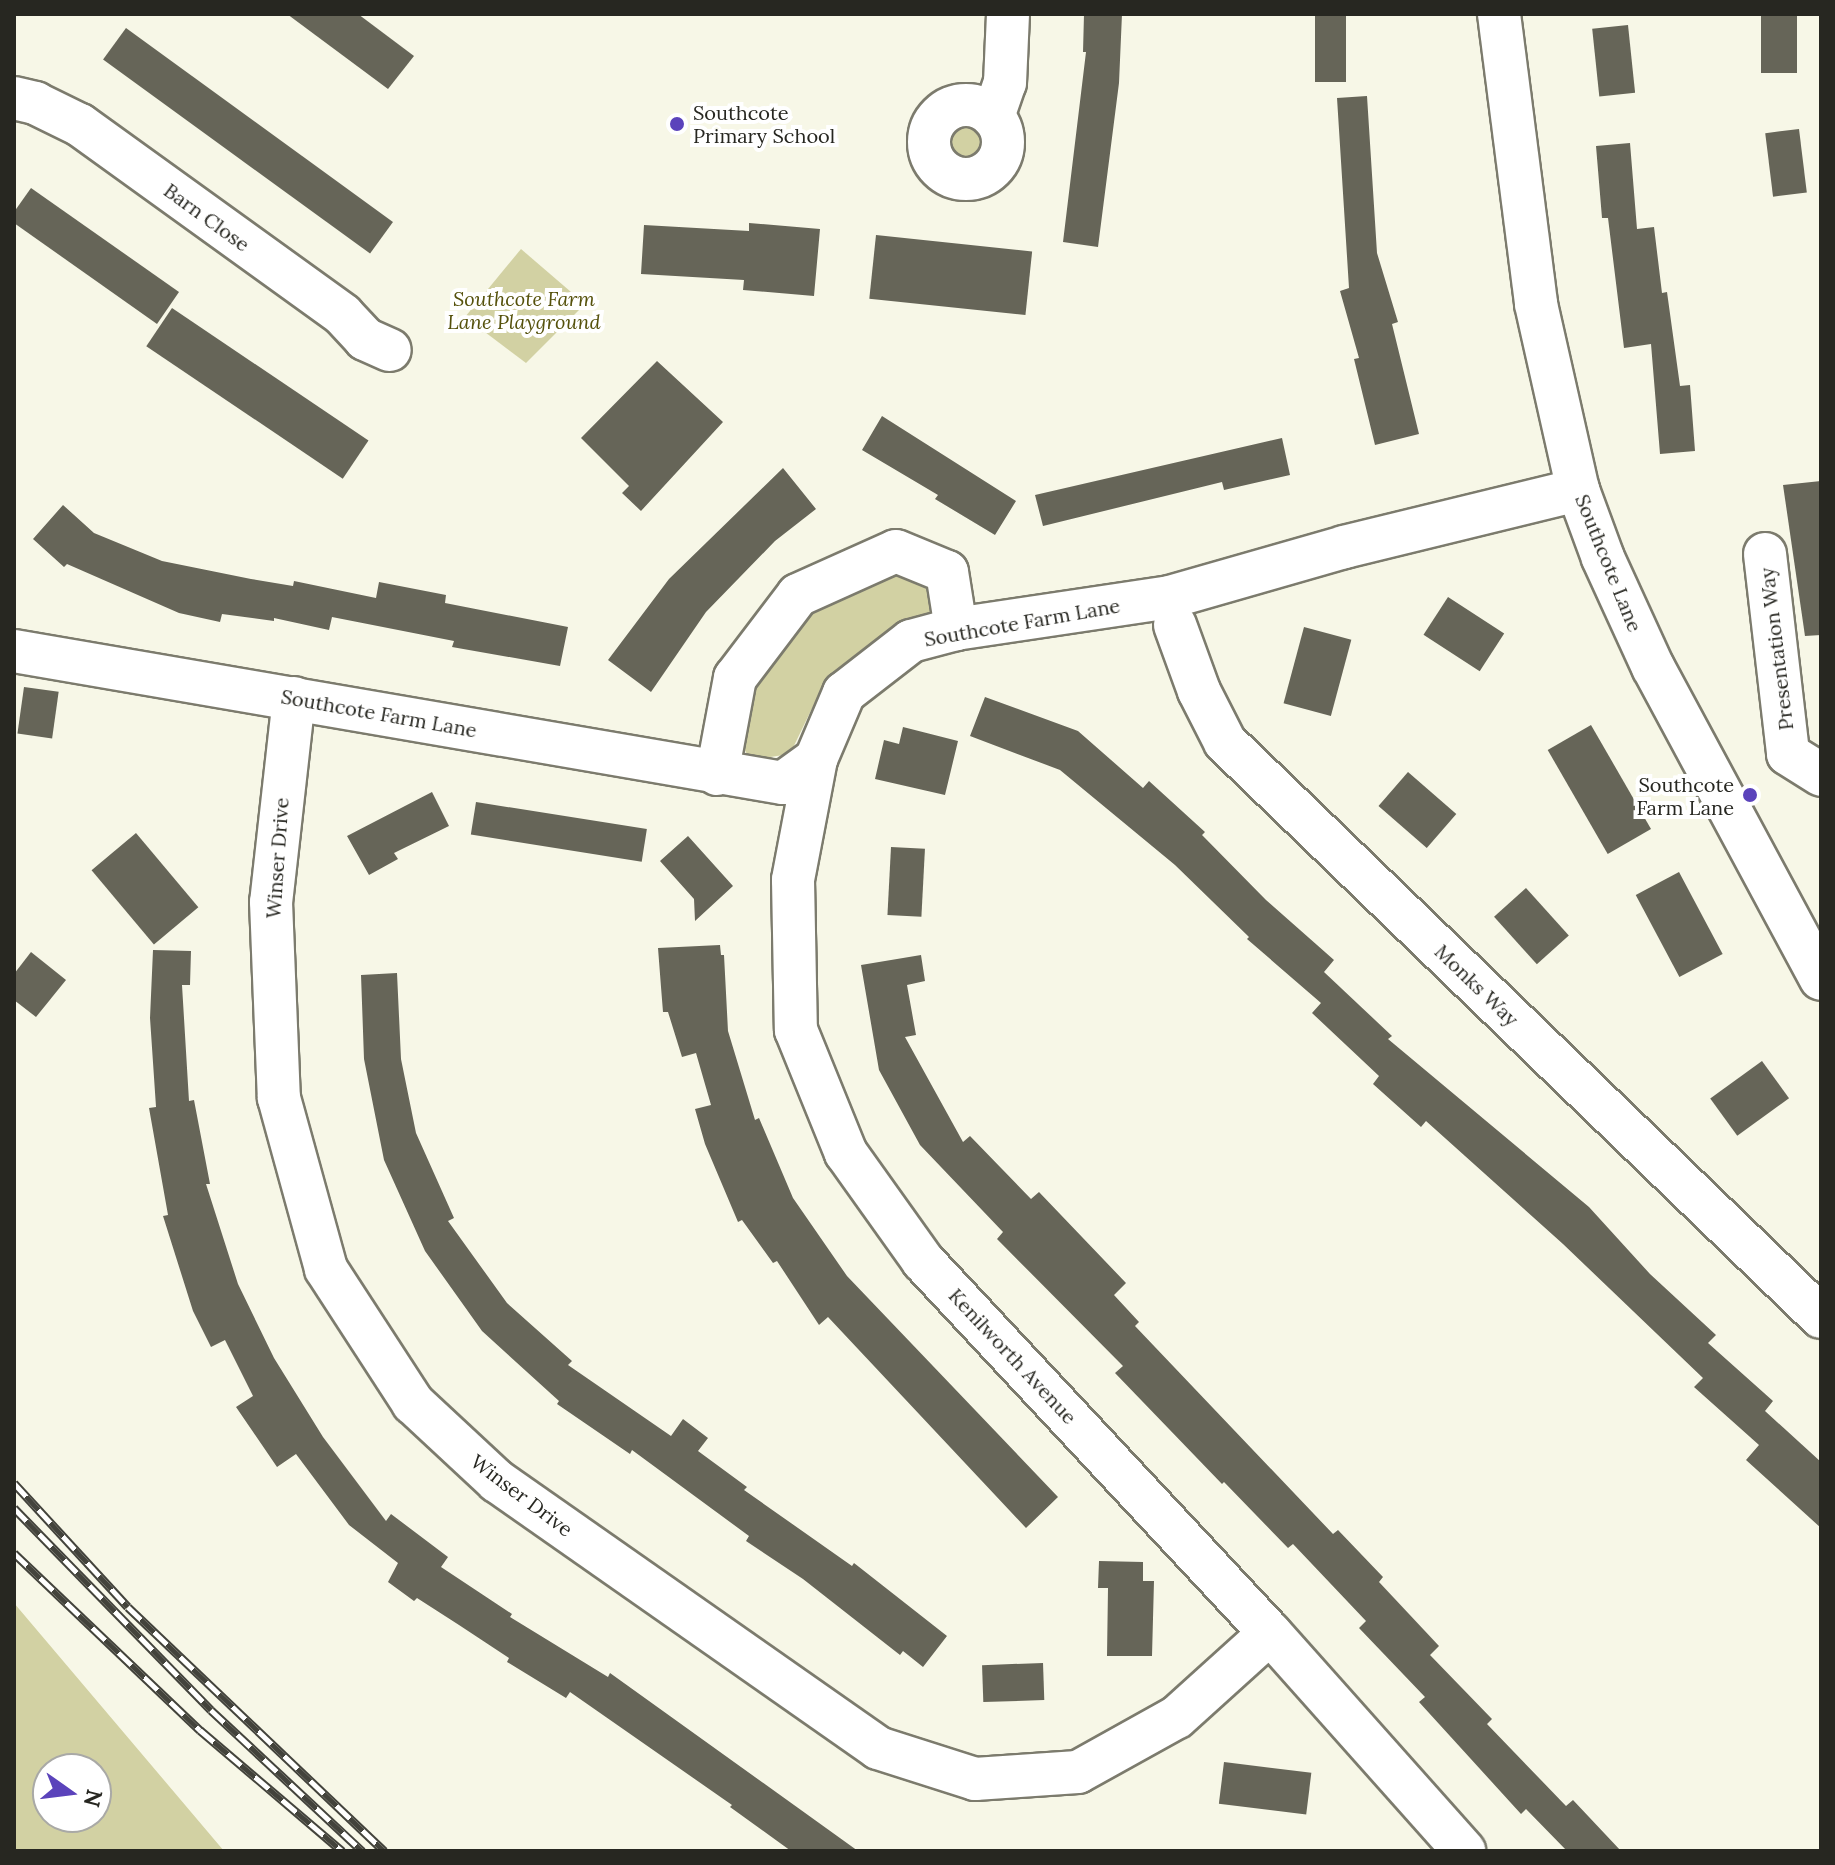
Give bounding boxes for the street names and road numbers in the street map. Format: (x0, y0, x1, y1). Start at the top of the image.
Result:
street label: Barn Close (159, 178, 255, 256)
street label: Southcote Lane (1571, 491, 1647, 635)
street label: Presentation Way (1754, 566, 1798, 732)
street label: Southcote Farm Lane (922, 593, 1122, 651)
street label: Southcote Farm Lane (279, 684, 479, 742)
street label: Winser Drive (261, 797, 293, 919)
street label: Monks Way (1430, 939, 1524, 1031)
street label: Kenilworth Avenue (944, 1283, 1082, 1429)
street label: Winser Drive (466, 1449, 578, 1541)

